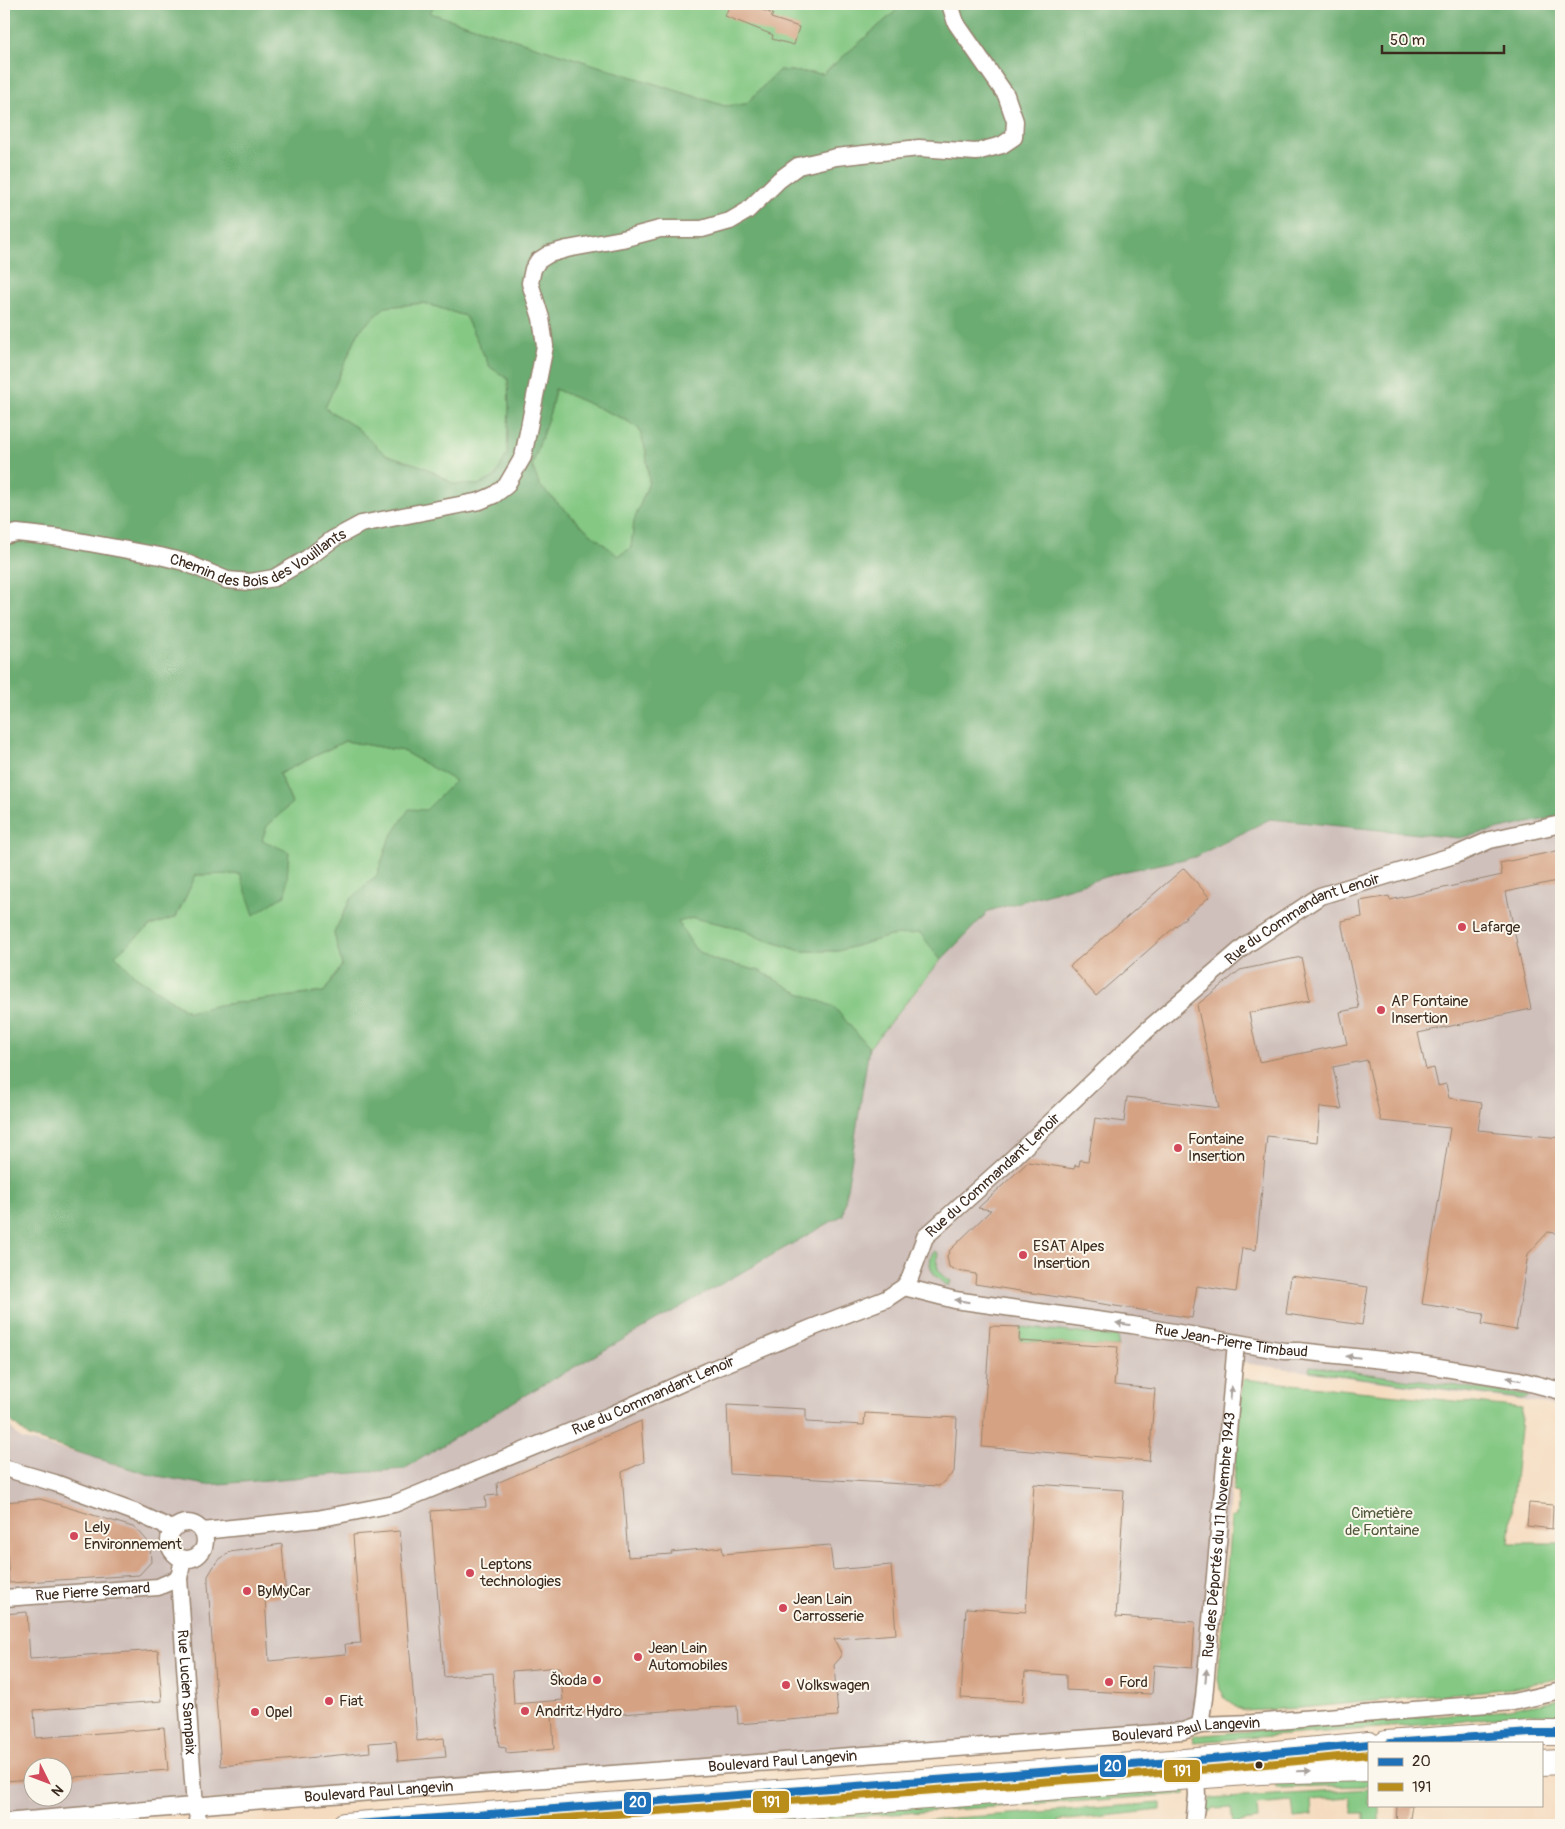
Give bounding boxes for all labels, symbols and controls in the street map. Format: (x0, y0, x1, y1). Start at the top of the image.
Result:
scale bar (1382, 22, 1505, 54)
text: 50 m (1390, 31, 1425, 50)
street label: Chemin des Bois des Vouillants (168, 525, 350, 592)
street label: Rue du Commandant Lenoir (1221, 869, 1383, 969)
place label: Lafarge (1472, 918, 1521, 937)
marker: Lafarge (1456, 921, 1468, 933)
place label: AP Fontaine Insertion (1391, 992, 1469, 1028)
marker: AP Fontaine Insertion (1375, 1004, 1387, 1016)
street label: Rue du Commandant Lenoir (922, 1109, 1065, 1242)
place label: Fontaine Insertion (1188, 1130, 1245, 1166)
marker: Fontaine Insertion (1172, 1142, 1184, 1154)
place label: ESAT Alpes Insertion (1033, 1237, 1104, 1273)
marker: ESAT Alpes Insertion (1017, 1249, 1029, 1261)
one-way arrow (954, 1297, 970, 1305)
one-way arrow (1115, 1319, 1131, 1327)
street label: Rue Jean-Pierre Timbaud (1153, 1320, 1309, 1362)
street label: Rue du Commandant Lenoir (569, 1352, 738, 1440)
one-way arrow (1345, 1353, 1361, 1361)
one-way arrow (1506, 1375, 1522, 1383)
one-way arrow (1227, 1384, 1235, 1400)
street label: Rue des Déportés du 11 Novembre 1943 (1199, 1412, 1240, 1658)
park label: Cimetière de Fontaine (1345, 1504, 1420, 1540)
place label: Lely Environnement (84, 1518, 183, 1554)
marker: Lely Environnement (68, 1530, 80, 1542)
place label: Leptons technologies (479, 1555, 561, 1591)
marker: Leptons technologies (464, 1567, 476, 1579)
street label: Rue Pierre Semard (35, 1579, 151, 1606)
place label: ByMyCar (257, 1582, 311, 1601)
marker: ByMyCar (241, 1585, 253, 1597)
place label: Jean Lain Carrosserie (793, 1590, 865, 1626)
marker: Jean Lain Carrosserie (777, 1602, 789, 1614)
street label: Rue Lucien Sampaix (173, 1629, 200, 1756)
place label: Jean Lain Automobiles (648, 1639, 728, 1675)
marker: Jean Lain Automobiles (632, 1651, 644, 1663)
one-way arrow (1202, 1668, 1210, 1684)
place label: Škoda (549, 1671, 587, 1690)
place label: Ford (1119, 1673, 1148, 1692)
marker: Škoda (591, 1674, 603, 1686)
place label: Volkswagen (796, 1676, 870, 1695)
marker: Ford (1103, 1676, 1115, 1688)
marker: Volkswagen (780, 1679, 792, 1691)
place label: Fiat (339, 1692, 364, 1711)
marker: Fiat (323, 1695, 335, 1707)
place label: Andritz Hydro (535, 1702, 622, 1721)
place label: Opel (265, 1703, 293, 1722)
marker: Andritz Hydro (519, 1705, 531, 1717)
marker: Opel (249, 1706, 261, 1718)
street label: Boulevard Paul Langevin (1111, 1713, 1261, 1746)
legend (1368, 1742, 1542, 1806)
street label: Boulevard Paul Langevin (707, 1747, 858, 1777)
text: 20 (1412, 1752, 1431, 1771)
line badge: 20 (1099, 1754, 1127, 1778)
north arrow (22, 1756, 72, 1806)
text: 20 (1104, 1758, 1122, 1775)
line badge: 191 (1163, 1759, 1201, 1783)
unlabelled marker (1254, 1760, 1264, 1770)
text: 191 (1173, 1763, 1191, 1780)
one-way arrow (1296, 1767, 1312, 1775)
street label: Boulevard Paul Langevin (304, 1777, 454, 1807)
text: 191 (1412, 1778, 1431, 1797)
text: N (48, 1781, 67, 1800)
line badge: 191 (752, 1790, 790, 1814)
line badge: 20 (623, 1791, 652, 1815)
text: 20 (629, 1794, 647, 1811)
text: 191 (762, 1794, 780, 1811)

